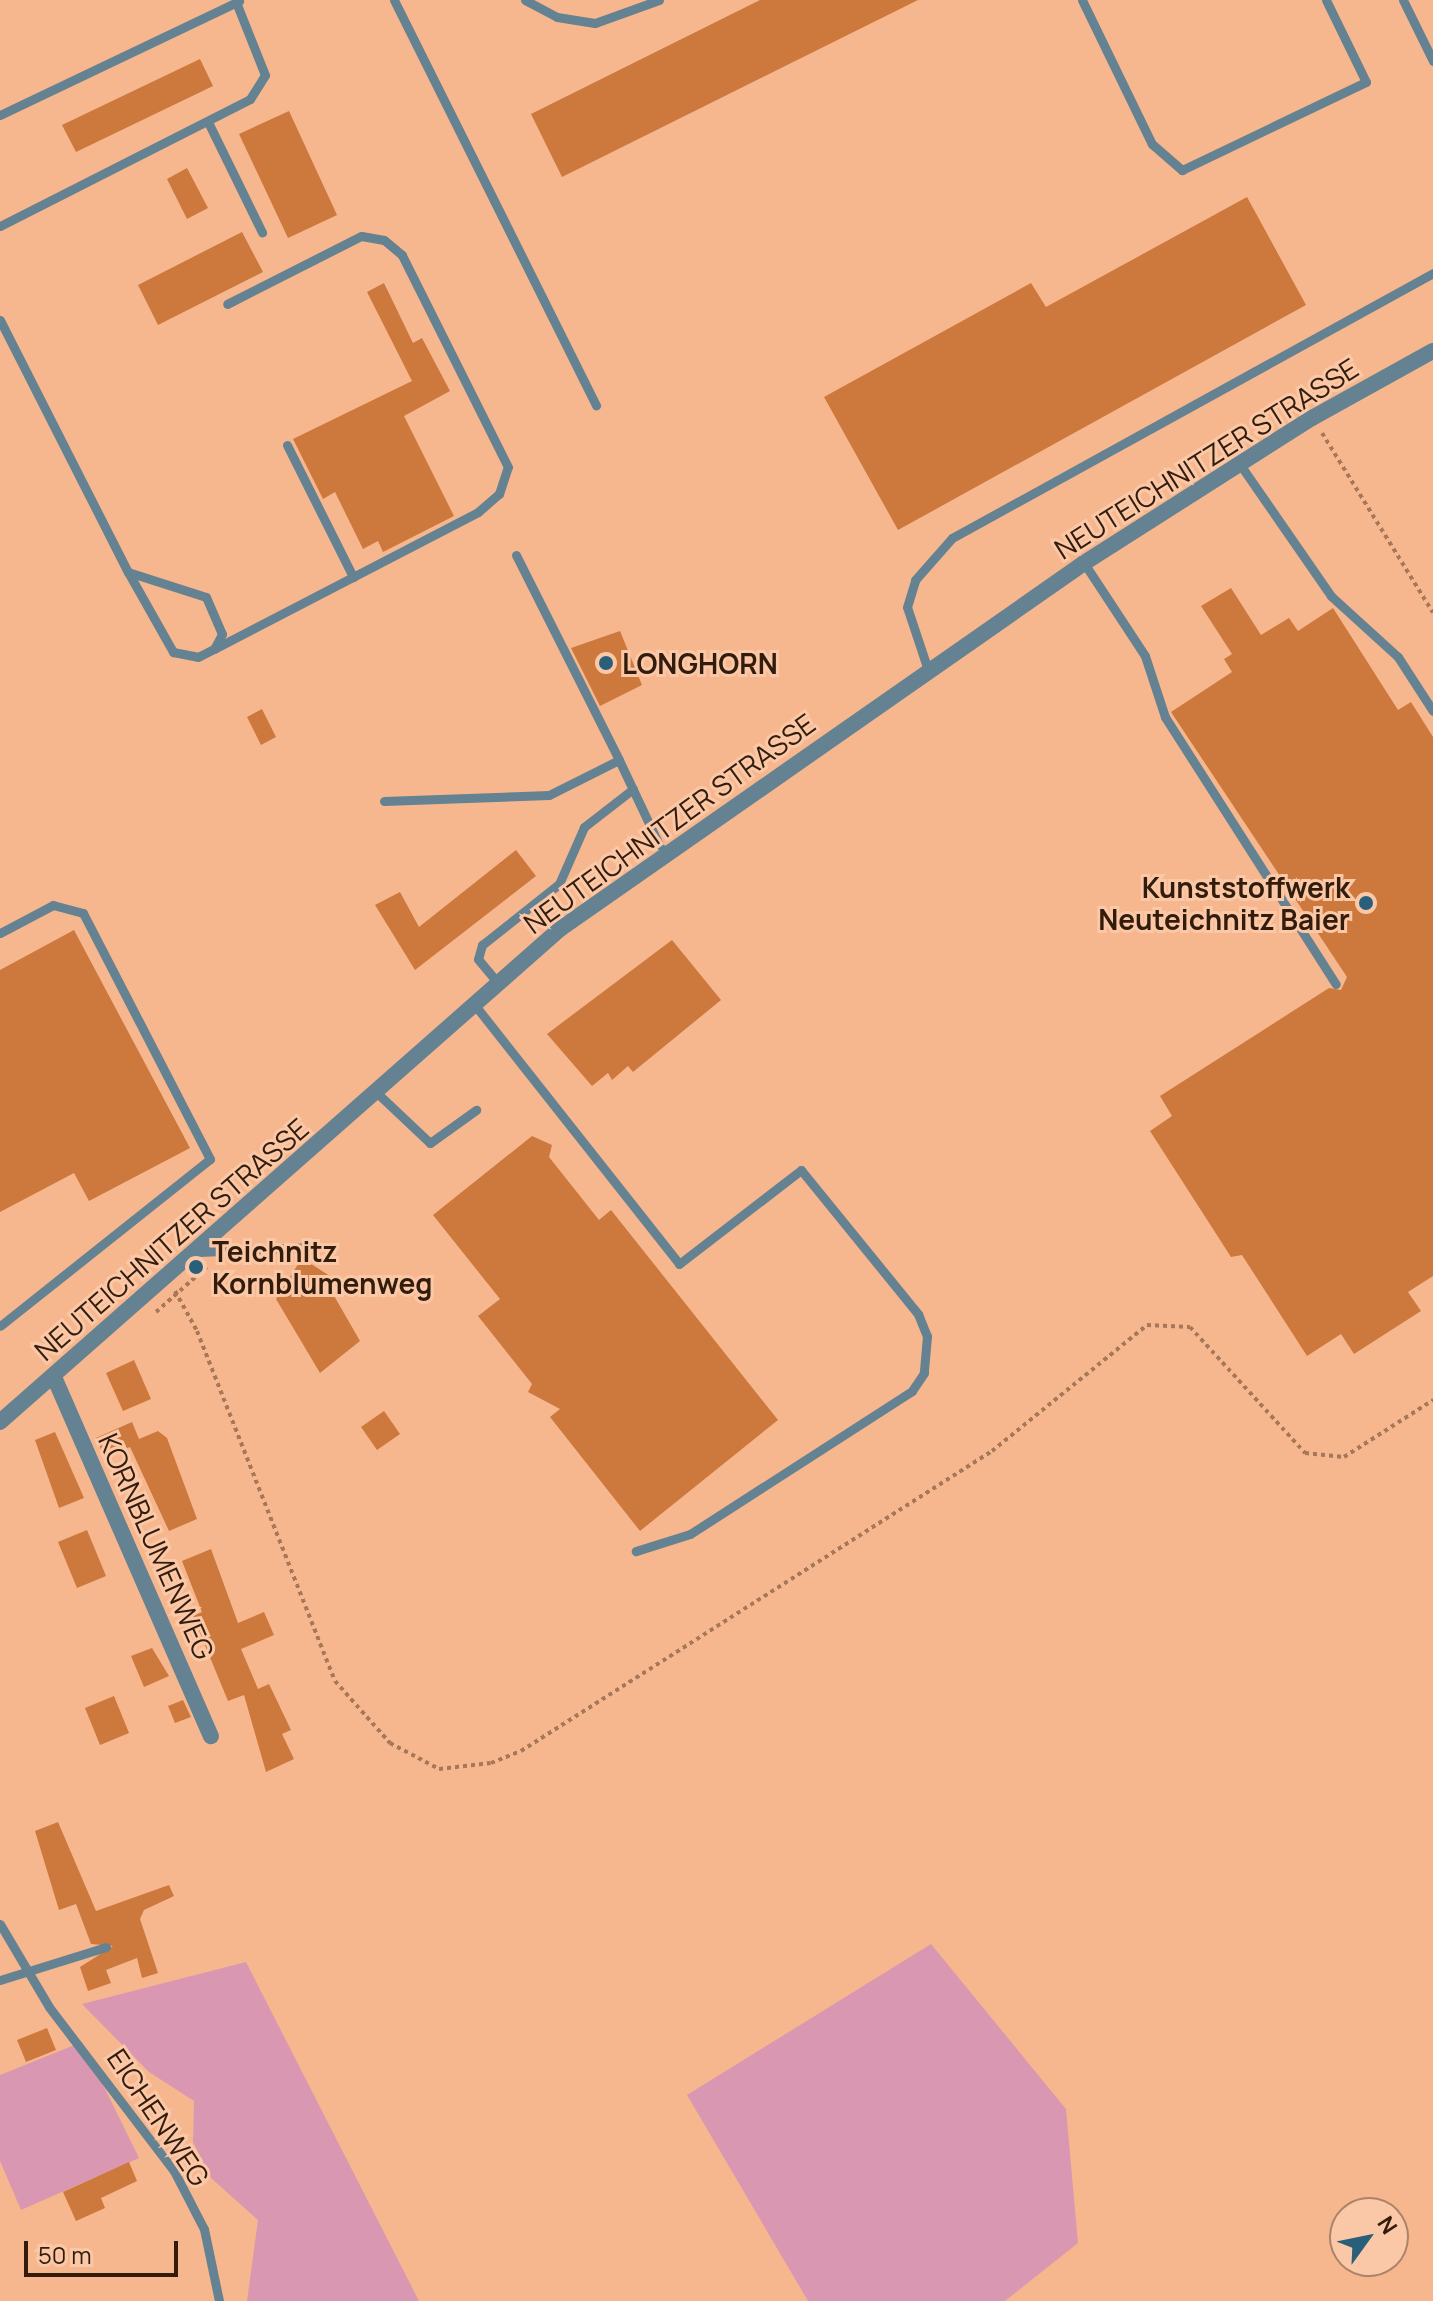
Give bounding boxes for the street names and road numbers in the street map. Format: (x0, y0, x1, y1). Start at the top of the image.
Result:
street label: NEUTEICHNITZER STRASSE (1048, 351, 1364, 565)
street label: NEUTEICHNITZER STRASSE (517, 706, 821, 940)
street label: NEUTEICHNITZER STRASSE (27, 1111, 315, 1367)
street label: KORNBLUMENWEG (92, 1428, 222, 1664)
street label: EICHENWEG (101, 2042, 217, 2192)

